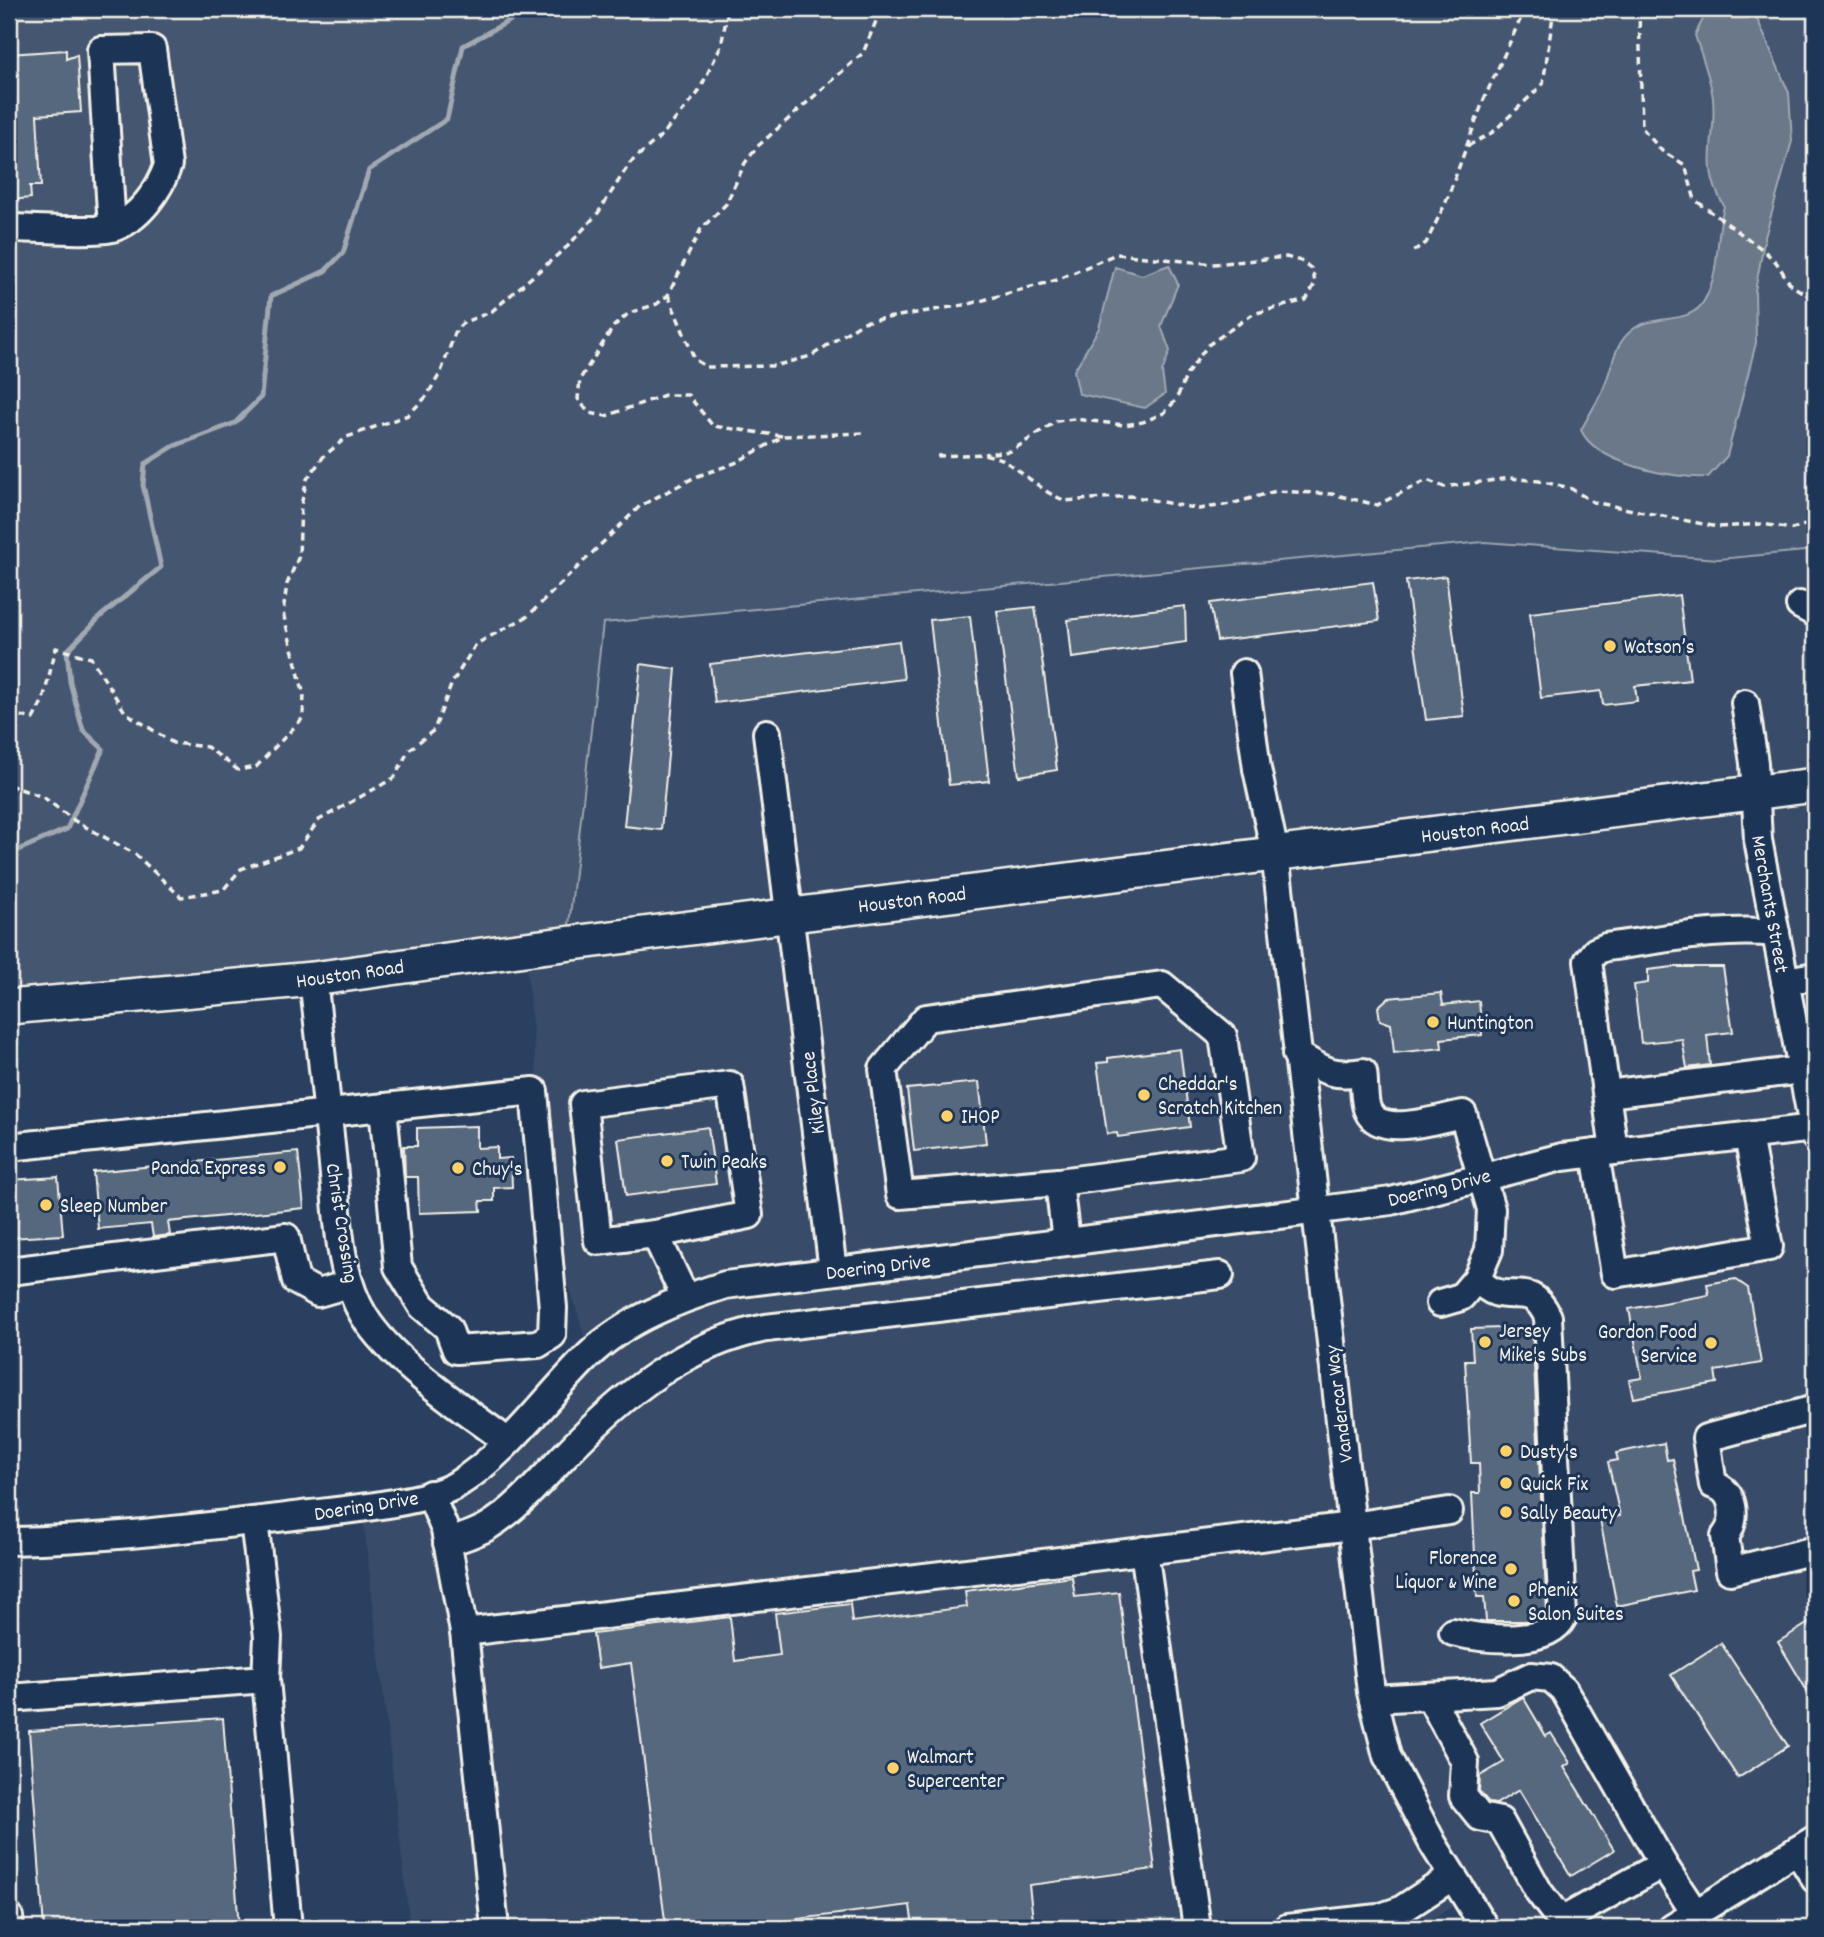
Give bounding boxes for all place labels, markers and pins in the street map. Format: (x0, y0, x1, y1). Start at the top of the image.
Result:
place label: Watson’s (1624, 634, 1695, 664)
marker: Watson’s (1602, 638, 1618, 654)
place label: Huntington (1447, 1010, 1534, 1040)
marker: Huntington (1425, 1014, 1441, 1030)
place label: Cheddar's Scratch Kitchen (1158, 1071, 1282, 1125)
marker: Cheddar's Scratch Kitchen (1136, 1087, 1152, 1103)
place label: IHOP (961, 1104, 1000, 1134)
marker: IHOP (939, 1108, 955, 1124)
place label: Twin Peaks (681, 1149, 767, 1179)
marker: Twin Peaks (659, 1153, 675, 1169)
place label: Panda Express (151, 1155, 266, 1185)
place label: Chuy's (472, 1156, 523, 1186)
marker: Panda Express (272, 1159, 288, 1175)
marker: Chuy's (450, 1160, 466, 1176)
place label: Sleep Number (60, 1193, 167, 1223)
marker: Sleep Number (38, 1197, 54, 1213)
place label: Jersey Mike's Subs (1499, 1318, 1587, 1372)
place label: Gordon Food Service (1598, 1319, 1697, 1373)
marker: Jersey Mike's Subs (1477, 1334, 1493, 1350)
marker: Gordon Food Service (1703, 1335, 1719, 1351)
place label: Dusty's (1520, 1439, 1578, 1469)
marker: Dusty's (1498, 1443, 1514, 1459)
place label: Quick Fix (1520, 1471, 1588, 1501)
marker: Quick Fix (1498, 1475, 1514, 1491)
place label: Sally Beauty (1520, 1500, 1617, 1530)
marker: Sally Beauty (1498, 1504, 1514, 1520)
place label: Florence Liquor & Wine (1395, 1545, 1497, 1599)
marker: Florence Liquor & Wine (1503, 1561, 1519, 1577)
place label: Phenix Salon Suites (1528, 1577, 1624, 1631)
marker: Phenix Salon Suites (1506, 1593, 1522, 1609)
place label: Walmart Supercenter (907, 1744, 1004, 1798)
marker: Walmart Supercenter (885, 1760, 901, 1776)

